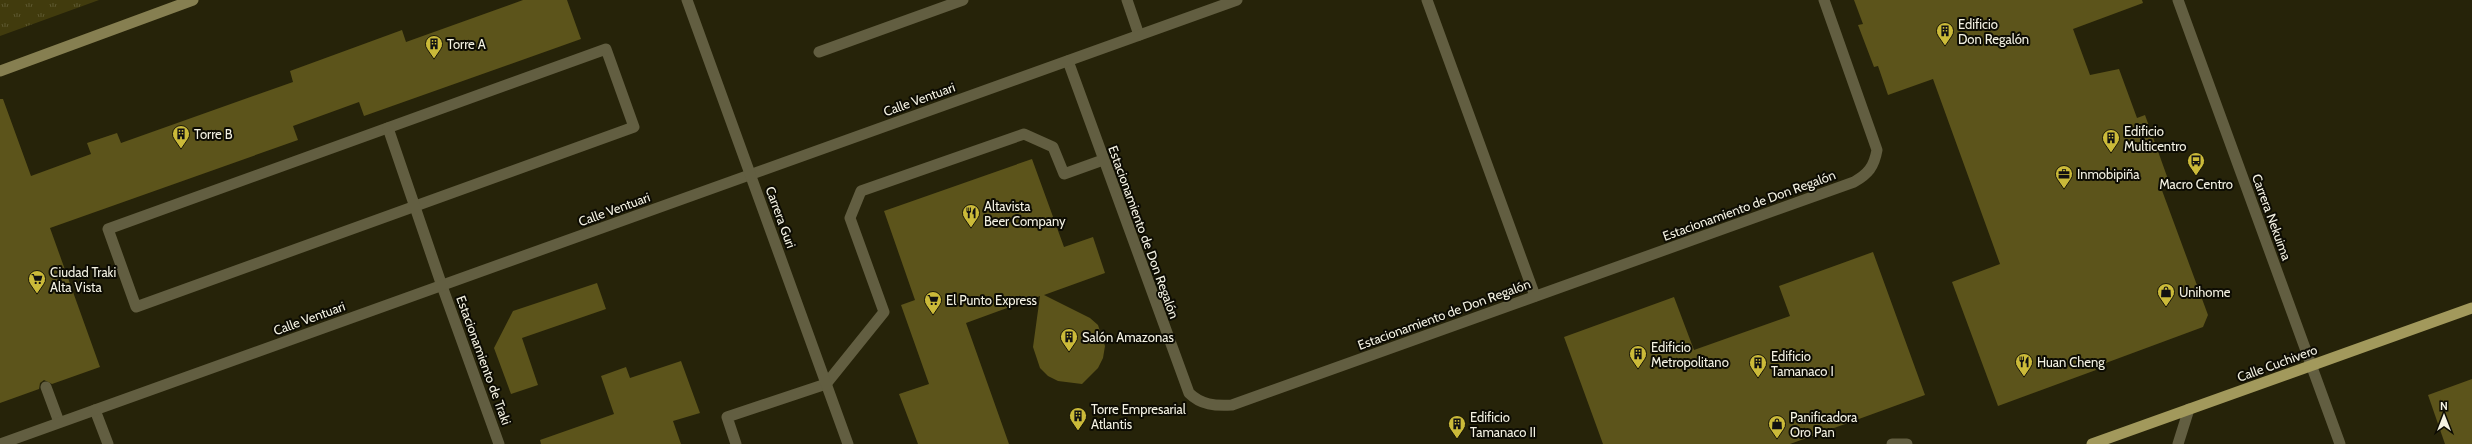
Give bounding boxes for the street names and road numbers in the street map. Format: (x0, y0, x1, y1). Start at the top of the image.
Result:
street label: Calle Ventuari (881, 79, 957, 119)
street label: Estacionamiento de Don Regalón (1105, 143, 1183, 321)
street label: Estacionamiento de Don Regalón (1660, 166, 1838, 244)
street label: Carrera Nekuima (2249, 172, 2295, 263)
street label: Carrera Guri (762, 184, 800, 250)
street label: Calle Ventuari (576, 189, 652, 229)
street label: Estacionamiento de Don Regalón (1355, 275, 1533, 353)
street label: Estacionamiento de Traki (453, 293, 515, 427)
street label: Calle Ventuari (271, 298, 347, 338)
street label: Calle Cuchivero (2235, 341, 2319, 385)

